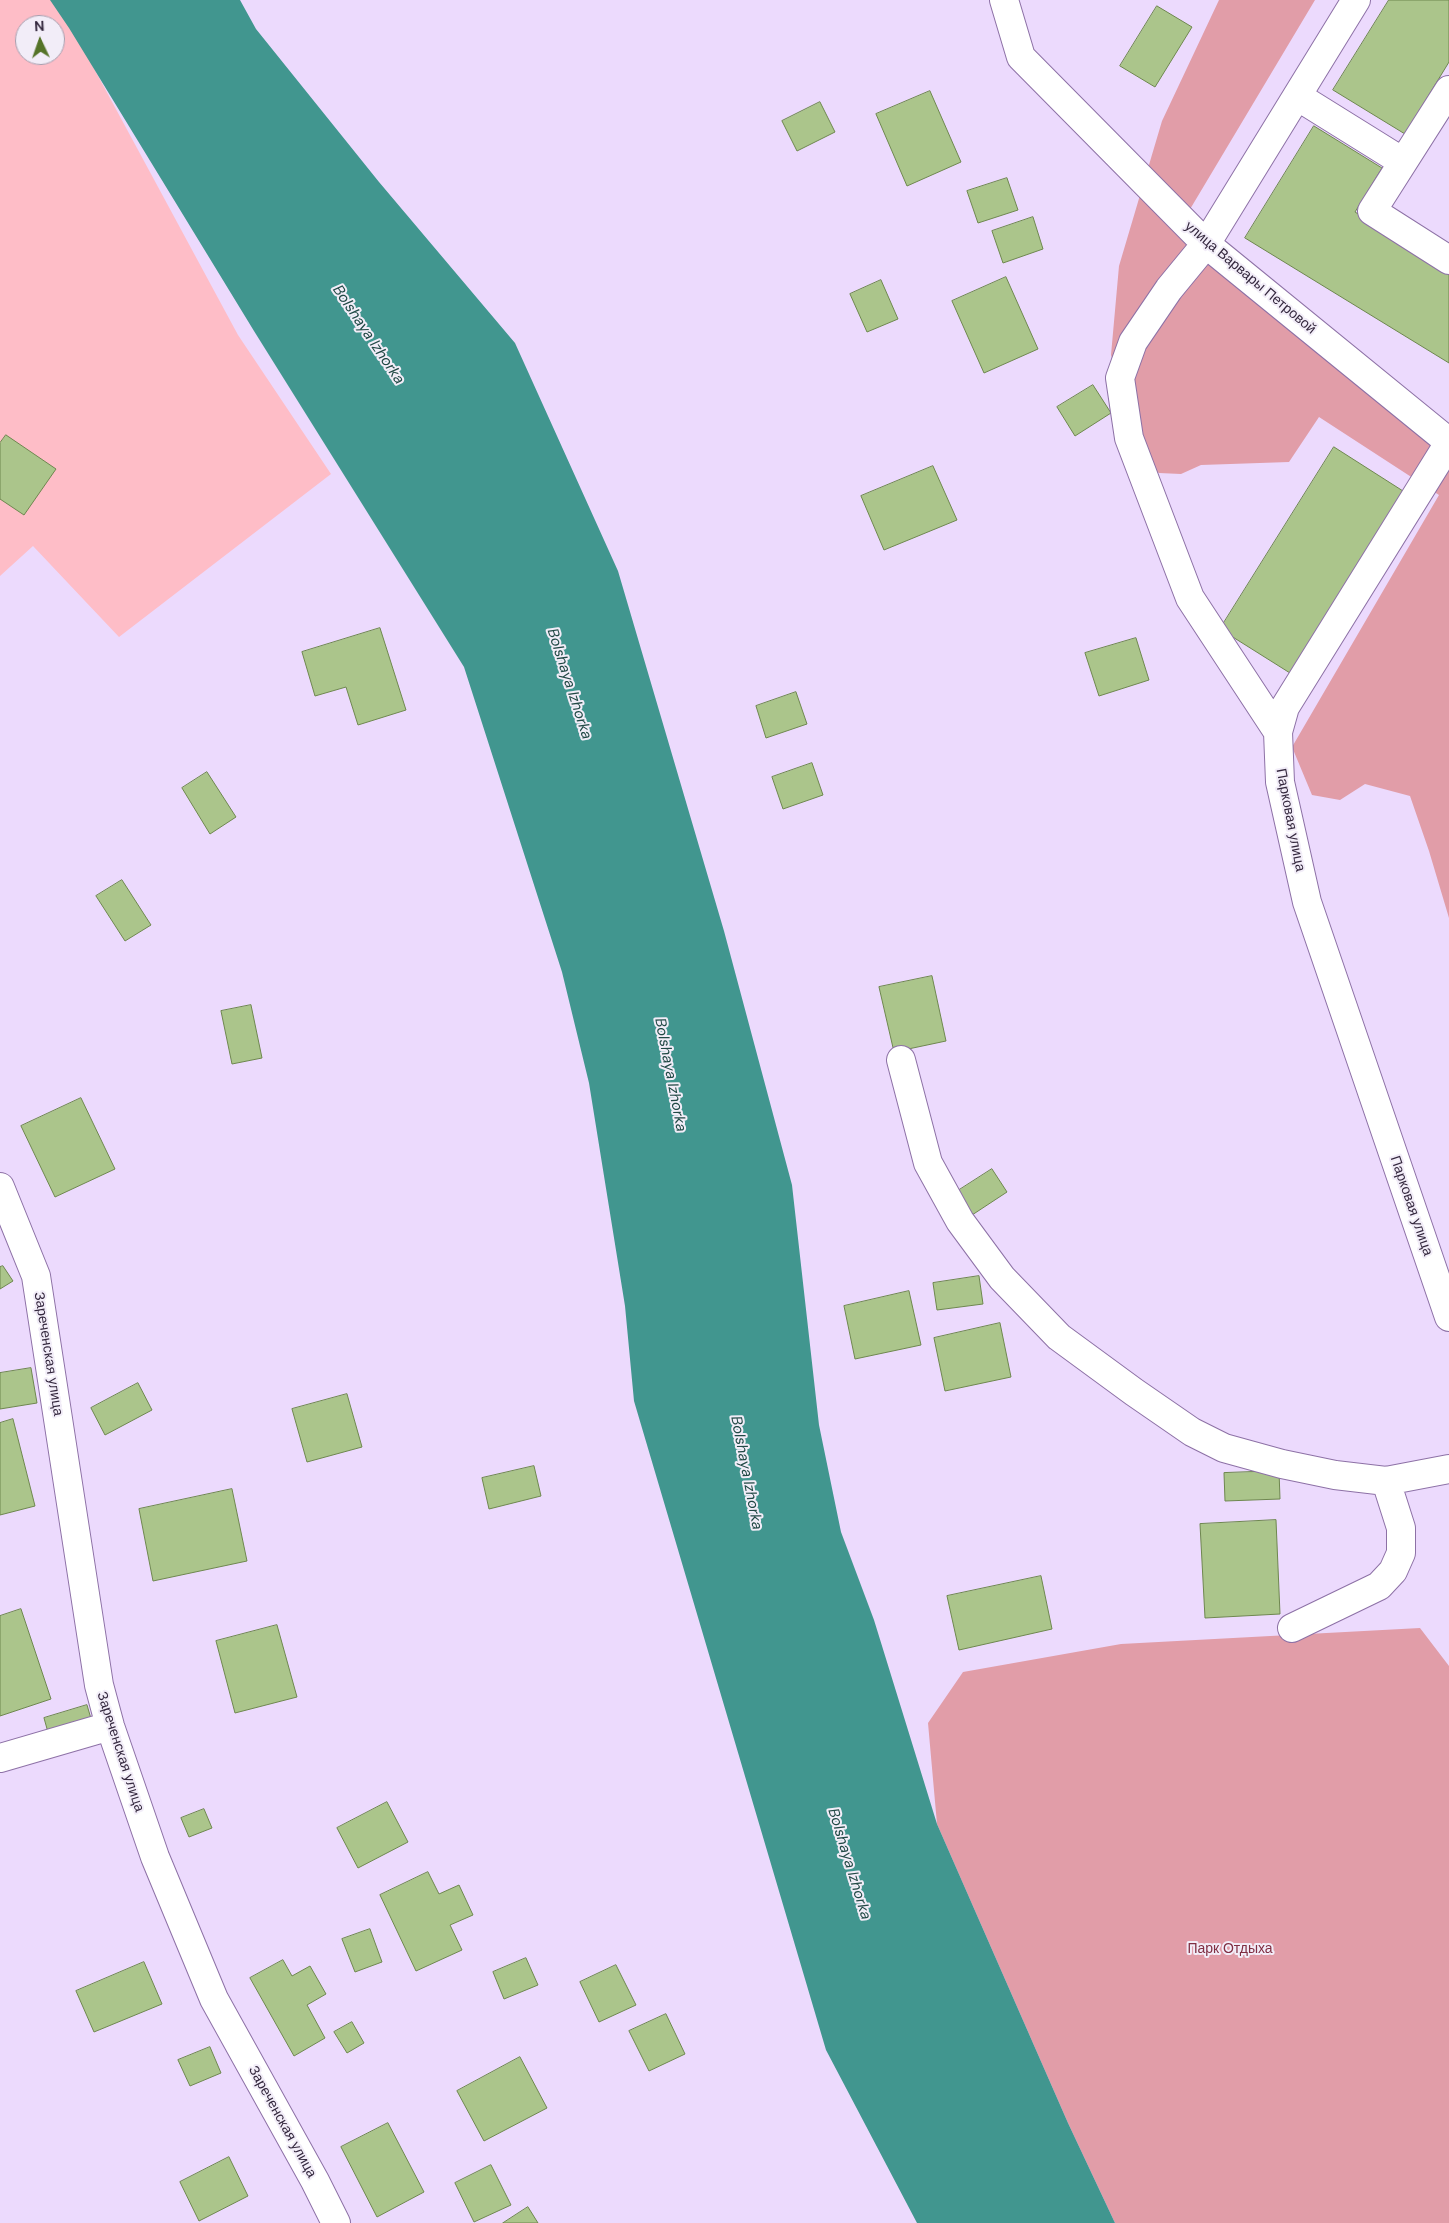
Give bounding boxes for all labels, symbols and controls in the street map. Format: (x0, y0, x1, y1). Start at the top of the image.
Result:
north arrow (15, 15, 65, 65)
text: N (34, 17, 45, 35)
street label: улица Варвары Петровой (1181, 218, 1319, 338)
water label: Bolshaya Izhorka (328, 282, 408, 388)
water label: Bolshaya Izhorka (543, 626, 595, 742)
street label: Парковая улица (1272, 767, 1308, 873)
water label: Bolshaya Izhorka (650, 1017, 690, 1133)
street label: Парковая улица (1386, 1154, 1436, 1258)
street label: Зареченская улица (30, 1291, 66, 1417)
water label: Bolshaya Izhorka (726, 1415, 766, 1531)
street label: Зареченская улица (93, 1690, 147, 1814)
water label: Bolshaya Izhorka (824, 1806, 874, 1922)
park label: Парк Отдыха (1187, 1941, 1273, 1957)
street label: Зареченская улица (244, 2063, 320, 2181)

